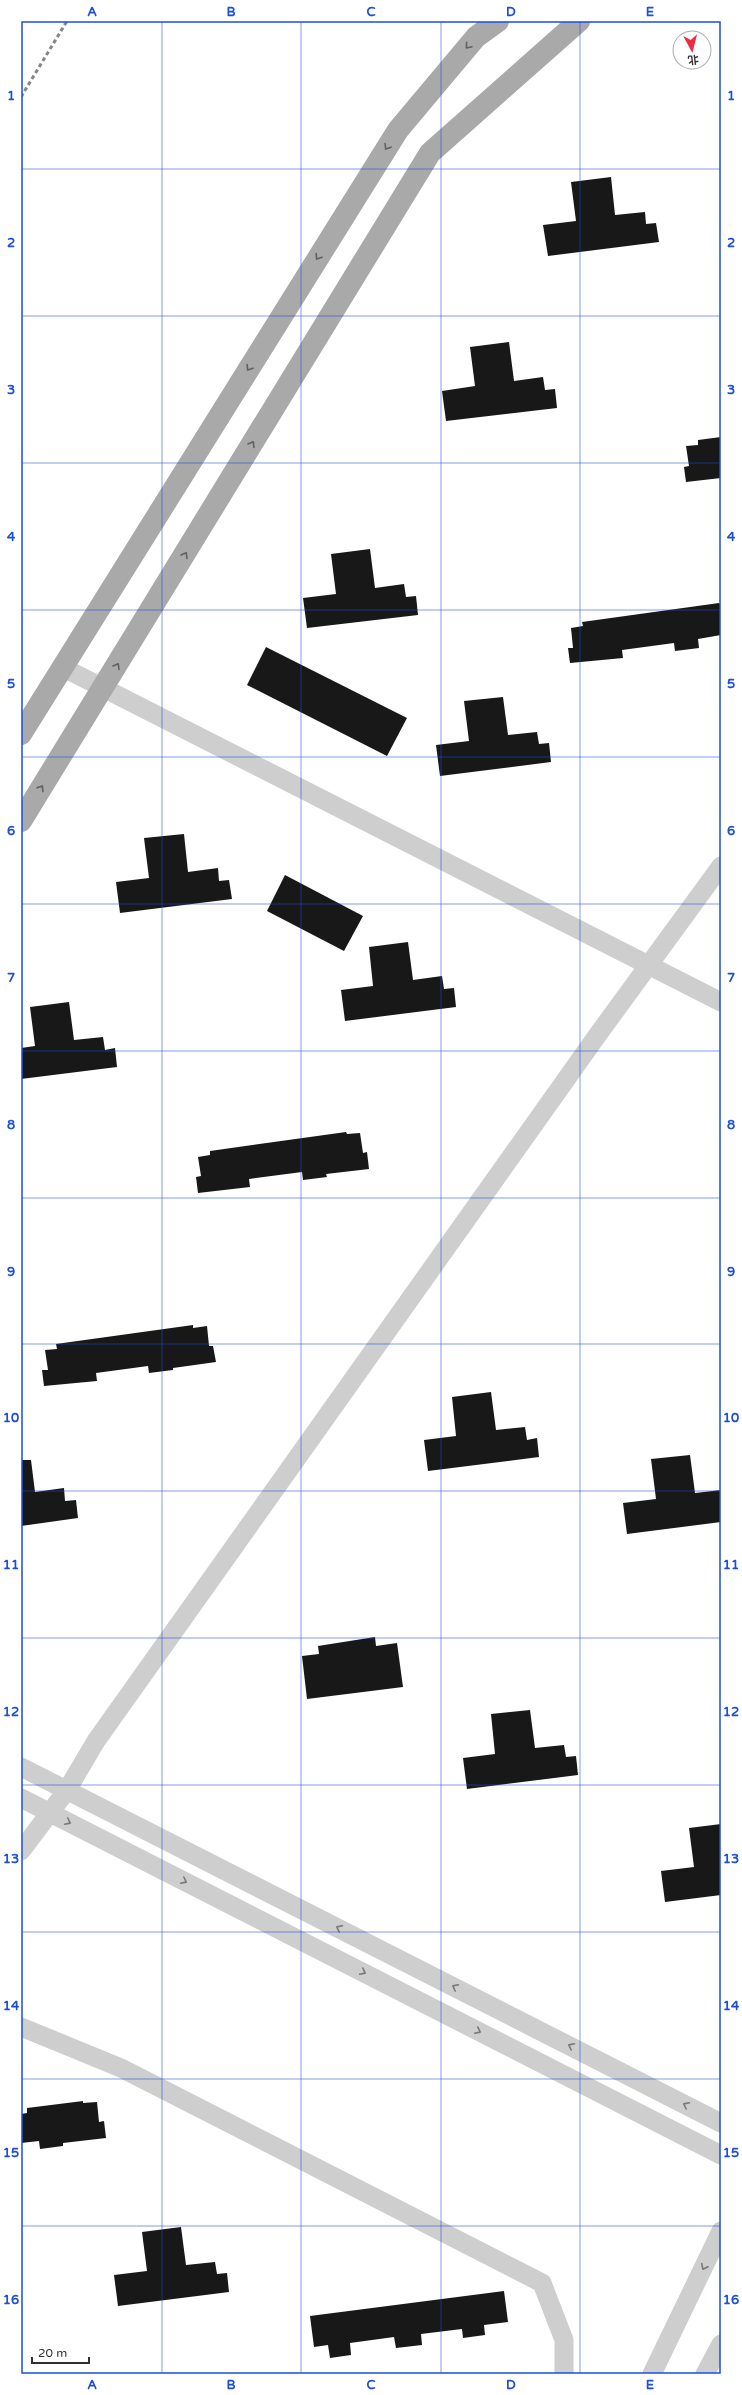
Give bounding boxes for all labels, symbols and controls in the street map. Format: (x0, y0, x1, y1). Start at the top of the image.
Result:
text: A (87, 4, 97, 20)
text: B (226, 4, 236, 20)
text: C (366, 4, 376, 20)
text: D (506, 4, 516, 20)
text: E (646, 4, 654, 20)
north arrow (672, 30, 712, 70)
one-way arrow (466, 41, 473, 49)
text: 北 (687, 52, 699, 67)
text: 1 (7, 88, 15, 104)
text: 1 (727, 88, 735, 104)
one-way arrow (384, 143, 391, 150)
text: 2 (7, 235, 15, 251)
text: 2 (727, 235, 735, 251)
one-way arrow (316, 253, 323, 260)
one-way arrow (246, 364, 254, 371)
text: 3 (7, 382, 15, 398)
text: 3 (727, 382, 735, 398)
one-way arrow (248, 441, 255, 448)
text: 4 (7, 529, 16, 545)
text: 4 (727, 529, 736, 545)
one-way arrow (180, 552, 187, 559)
one-way arrow (112, 663, 120, 670)
text: 5 (7, 676, 15, 692)
text: 5 (727, 676, 735, 692)
one-way arrow (37, 785, 44, 792)
text: 6 (7, 823, 15, 839)
text: 6 (727, 823, 735, 839)
text: 7 (7, 970, 15, 986)
text: 7 (727, 970, 735, 986)
text: 8 (7, 1117, 15, 1133)
text: 8 (727, 1117, 735, 1133)
text: 9 (7, 1264, 15, 1280)
text: 9 (727, 1264, 735, 1280)
text: 10 (3, 1410, 19, 1426)
text: 10 (723, 1410, 739, 1426)
text: 11 (3, 1557, 19, 1573)
text: 11 (723, 1557, 739, 1573)
text: 12 (3, 1704, 19, 1720)
text: 12 (723, 1704, 739, 1720)
one-way arrow (64, 1817, 72, 1825)
text: 13 (3, 1851, 19, 1867)
text: 13 (723, 1851, 739, 1867)
one-way arrow (180, 1876, 187, 1884)
one-way arrow (336, 1926, 343, 1933)
one-way arrow (358, 1967, 366, 1974)
one-way arrow (451, 1985, 459, 1992)
text: 14 (3, 1998, 20, 2014)
text: 14 (723, 1998, 740, 2014)
one-way arrow (474, 2026, 482, 2033)
one-way arrow (567, 2044, 575, 2051)
one-way arrow (683, 2103, 691, 2110)
text: 15 (3, 2145, 19, 2161)
text: 15 (723, 2145, 739, 2161)
one-way arrow (701, 2262, 709, 2270)
text: 16 (3, 2292, 19, 2308)
text: 16 (723, 2292, 739, 2308)
scale bar (32, 2339, 89, 2365)
text: 20 m (38, 2346, 67, 2360)
text: A (87, 2377, 97, 2393)
text: B (226, 2377, 236, 2393)
text: C (366, 2377, 376, 2393)
text: D (506, 2377, 516, 2393)
text: E (646, 2377, 654, 2393)

